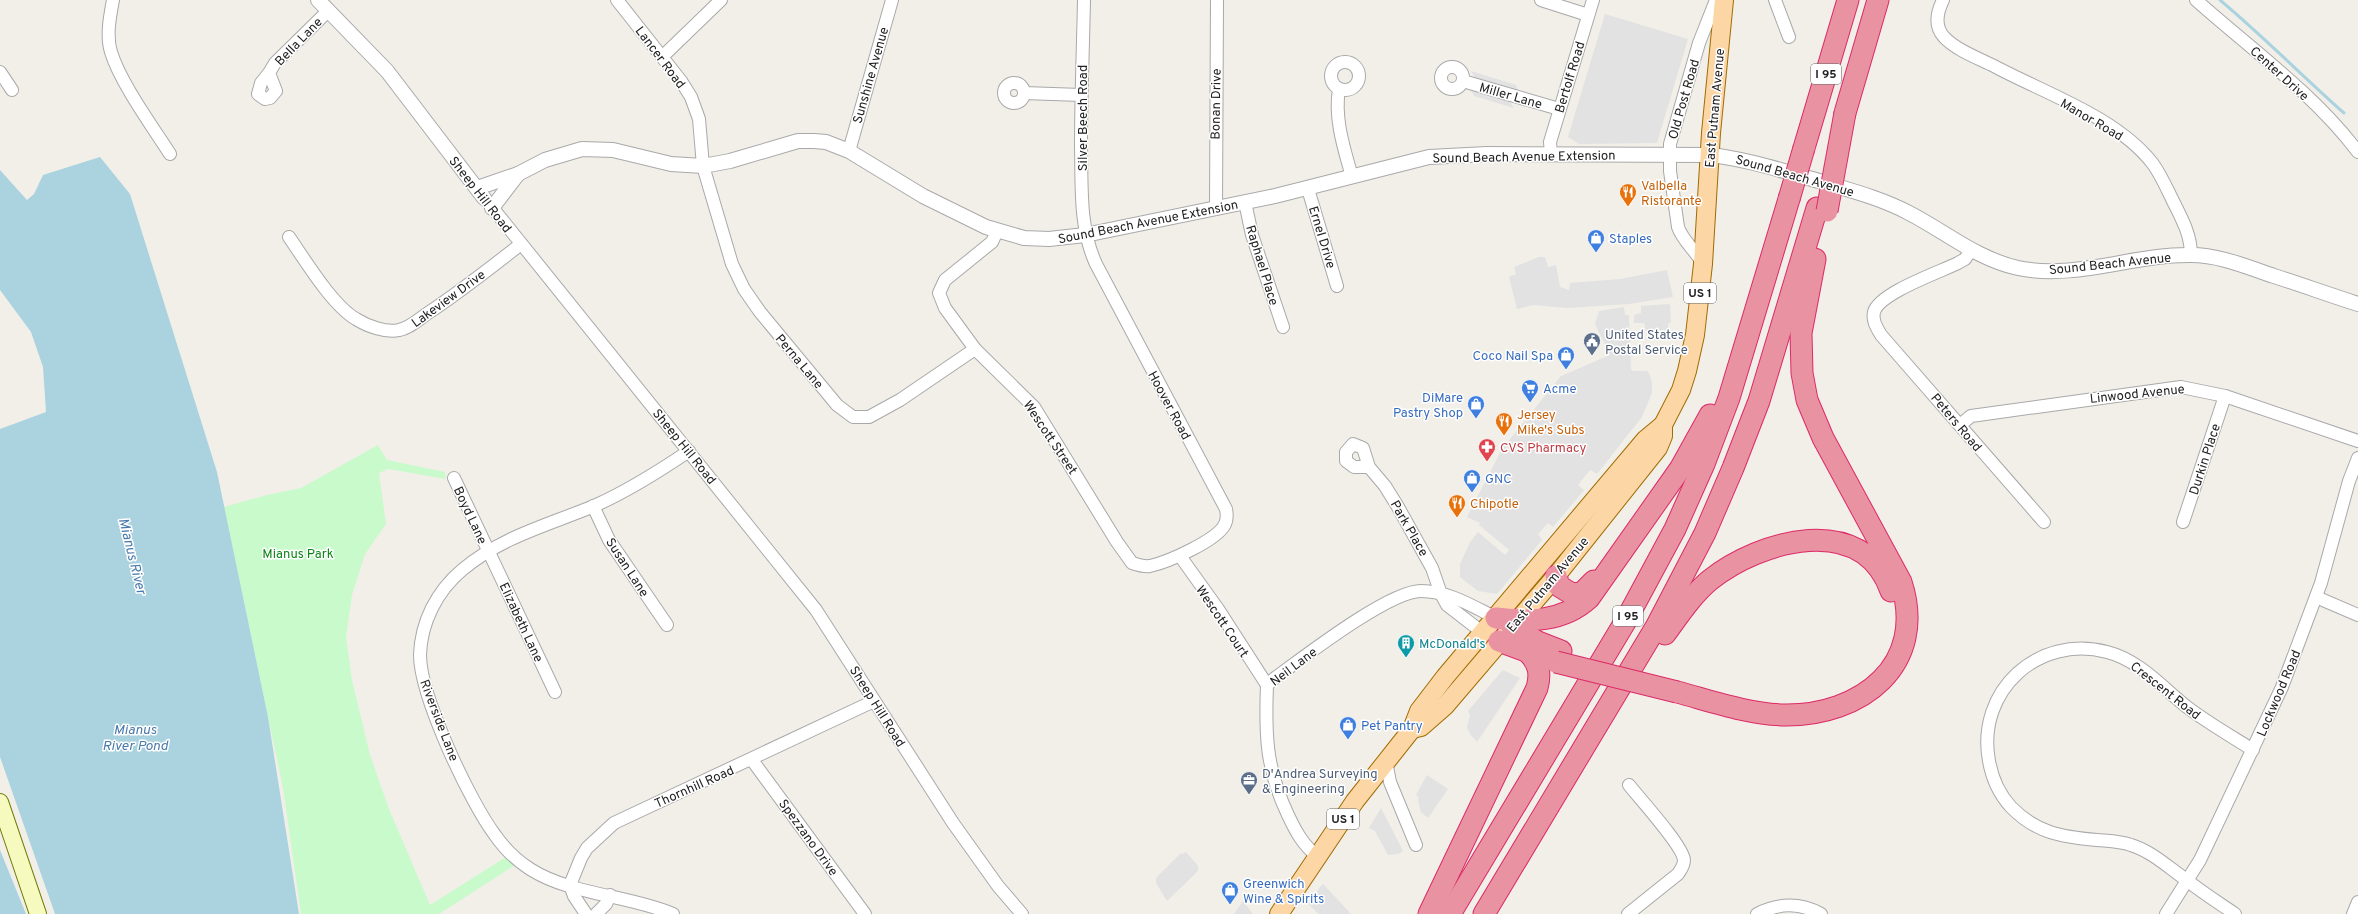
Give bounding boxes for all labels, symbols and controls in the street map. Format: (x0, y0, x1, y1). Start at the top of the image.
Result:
street label: Bella Lane (272, 15, 326, 70)
street label: Lancer Road (631, 24, 688, 92)
street label: Sunshine Avenue (850, 25, 893, 126)
street label: Bertolf Road (1552, 40, 1589, 115)
street label: Center Drive (2246, 44, 2311, 105)
street label: East Putnam Avenue (1703, 48, 1729, 168)
street label: Old Post Road (1666, 58, 1704, 141)
road number: I 95 (1811, 64, 1841, 84)
street label: Silver Beech Road (1076, 65, 1092, 171)
street label: Bonan Drive (1208, 68, 1226, 140)
street label: Miller Lane (1477, 80, 1544, 114)
street label: Manor Road (2057, 96, 2125, 145)
street label: Sound Beach Avenue Extension (1432, 148, 1616, 168)
street label: Sound Beach Avenue (1733, 152, 1856, 201)
street label: Sheep Hill Road (445, 154, 514, 237)
place label: Valbella Ristorante (1641, 179, 1702, 210)
restaurant icon: Valbella Ristorante (1618, 182, 1638, 207)
street label: Sound Beach Avenue Extension (1057, 198, 1240, 248)
street label: Ernel Drive (1304, 204, 1338, 271)
street label: Raphael Place (1241, 224, 1281, 308)
shop icon: Staples (1586, 228, 1606, 253)
place label: Staples (1609, 232, 1652, 248)
street label: Sound Beach Avenue (2048, 251, 2172, 279)
street label: Lakeview Drive (409, 267, 489, 332)
road number: US 1 (1684, 283, 1716, 303)
place label: United States Postal Service (1605, 328, 1688, 359)
public building icon: United States Postal Service (1582, 331, 1602, 356)
street label: Perna Lane (771, 332, 826, 393)
shop icon: Coco Nail Spa (1556, 345, 1576, 370)
place label: Coco Nail Spa (1473, 349, 1553, 365)
street label: Hoover Road (1143, 369, 1193, 443)
supermarket icon: Acme (1520, 378, 1540, 403)
place label: Acme (1543, 382, 1576, 398)
street label: Linwood Avenue (2089, 382, 2185, 408)
place label: DiMare Pastry Shop (1393, 391, 1463, 422)
street label: Peters Road (1926, 391, 1984, 456)
shop icon: DiMare Pastry Shop (1466, 394, 1486, 419)
street label: Wescott Street (1019, 398, 1080, 478)
street label: Sheep Hill Road (648, 406, 719, 488)
place label: Jersey Mike's Subs (1517, 408, 1585, 439)
restaurant icon: Jersey Mike's Subs (1494, 411, 1514, 436)
street label: Durkin Place (2187, 422, 2225, 497)
pharmacy icon: CVS Pharmacy (1477, 437, 1497, 462)
place label: CVS Pharmacy (1500, 441, 1587, 457)
shop icon: GNC (1462, 468, 1482, 493)
place label: GNC (1485, 472, 1512, 488)
street label: Boyd Lane (449, 484, 489, 547)
restaurant icon: Chipotle (1447, 493, 1467, 518)
place label: Chipotle (1470, 497, 1519, 513)
street label: Park Place (1386, 498, 1431, 560)
water label: Mianus River (114, 516, 150, 598)
street label: East Putnam Avenue (1504, 534, 1593, 636)
street label: Susan Lane (601, 536, 651, 601)
park label: Mianus Park (262, 547, 334, 563)
street label: Elizabeth Lane (495, 580, 546, 665)
street label: Wescott Court (1191, 583, 1251, 661)
road number: I 95 (1613, 606, 1643, 626)
building icon: McDonald's (1396, 633, 1416, 658)
place label: McDonald's (1419, 637, 1486, 653)
street label: Neil Lane (1268, 645, 1321, 690)
street label: Lockwood Road (2254, 648, 2305, 739)
street label: Crescent Road (2126, 659, 2203, 724)
street label: Sheep Hill Road (845, 664, 908, 750)
street label: Riverside Lane (415, 678, 461, 764)
shop icon: Pet Pantry (1338, 715, 1358, 740)
place label: Pet Pantry (1361, 719, 1423, 735)
water label: Mianus River Pond (102, 722, 169, 755)
street label: Thornhill Road (653, 763, 737, 812)
place label: D'Andrea Surveying & Engineering (1262, 767, 1378, 798)
office icon: D'Andrea Surveying & Engineering (1239, 770, 1259, 795)
street label: Spezzano Drive (774, 797, 841, 880)
road number: US 1 (1327, 809, 1359, 829)
place label: Greenwich Wine & Spirits (1243, 877, 1324, 908)
shop icon: Greenwich Wine & Spirits (1220, 880, 1240, 905)

